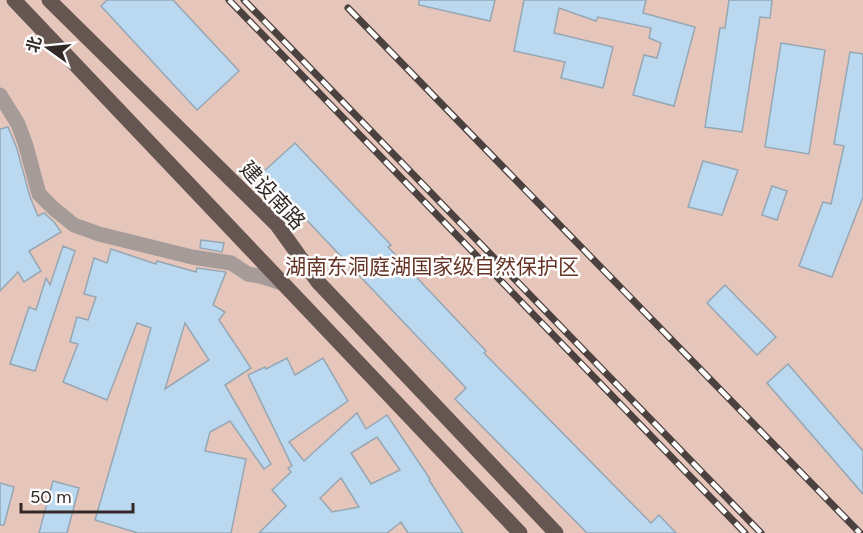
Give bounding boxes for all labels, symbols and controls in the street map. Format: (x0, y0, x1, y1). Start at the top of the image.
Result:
north arrow (18, 18, 78, 78)
text: 北 (23, 34, 45, 54)
street label: 建设南路 (235, 156, 311, 234)
park label: 湖南东洞庭湖国家级自然保护区 (285, 254, 579, 279)
scale bar (21, 476, 134, 514)
text: 50 m (30, 486, 72, 508)

